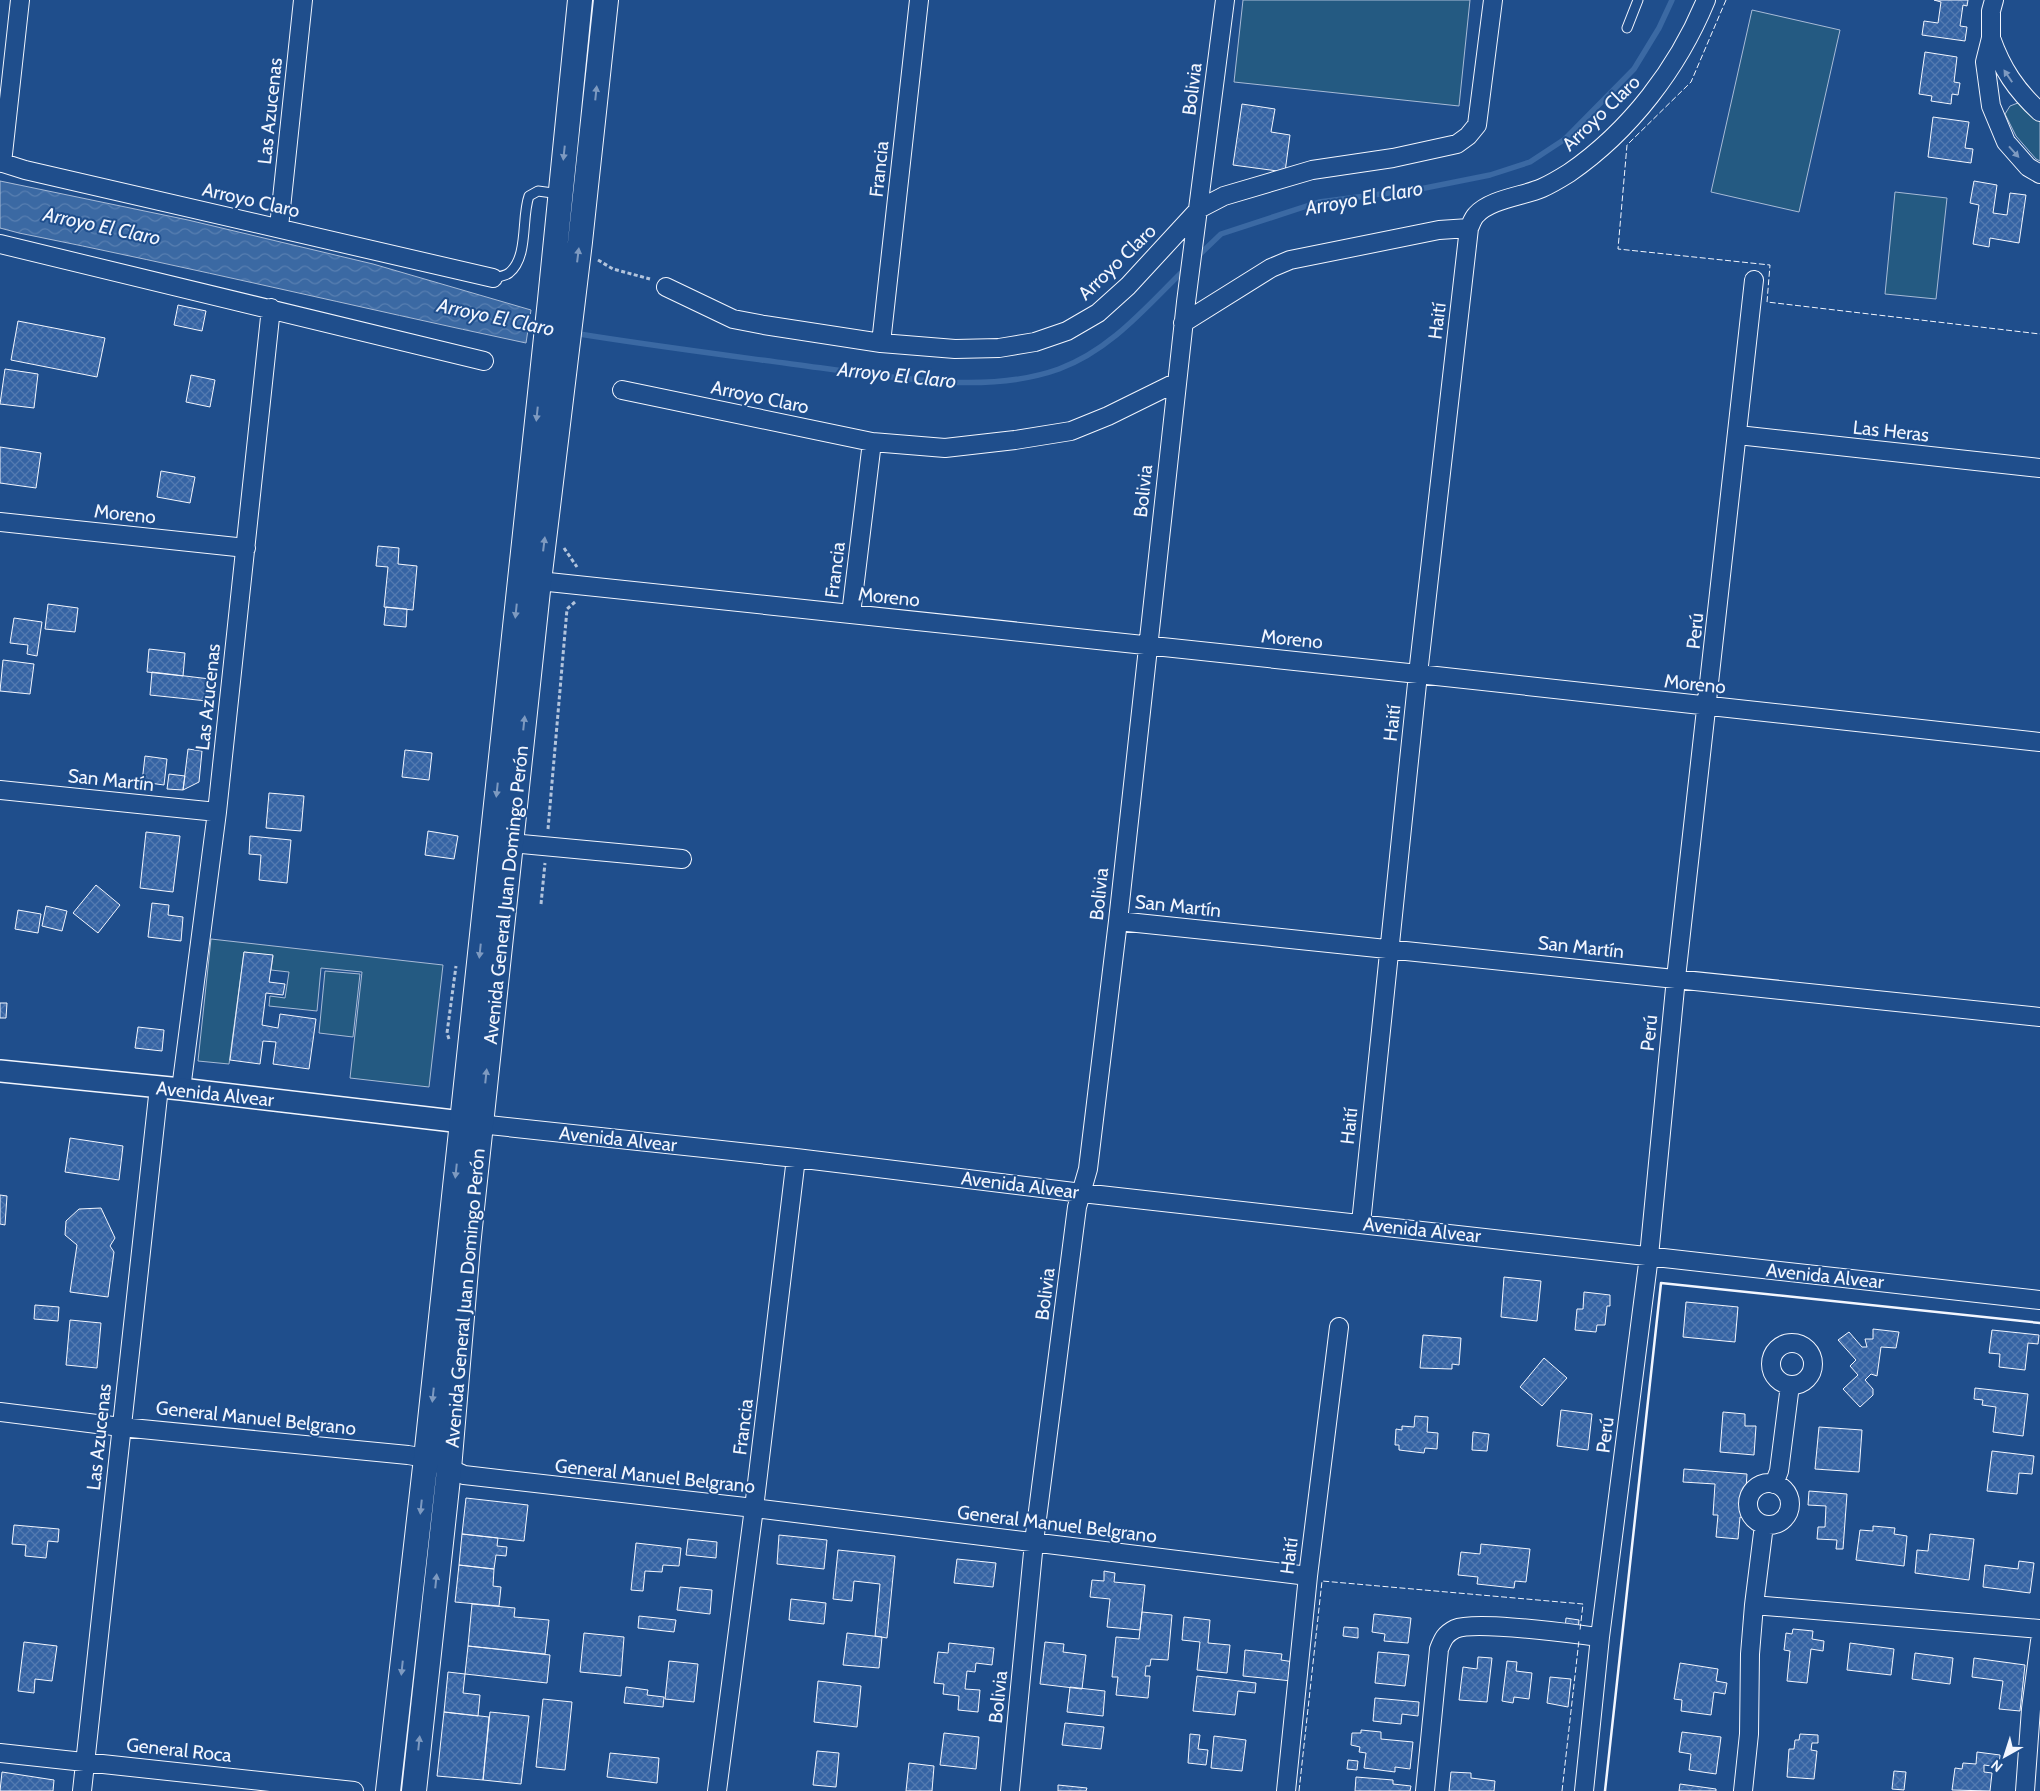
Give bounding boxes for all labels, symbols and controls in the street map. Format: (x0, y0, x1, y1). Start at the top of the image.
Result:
street label: Las Azucenas (253, 56, 287, 166)
street label: Bolivia (1177, 61, 1207, 117)
one-way arrow (2003, 69, 2013, 82)
street label: Arroyo Claro (1557, 70, 1645, 156)
one-way arrow (592, 85, 600, 101)
street label: Francia (865, 140, 893, 198)
one-way arrow (560, 145, 568, 161)
one-way arrow (2009, 145, 2020, 158)
water label: Arroyo El Claro (1302, 176, 1425, 220)
street label: Arroyo Claro (200, 178, 302, 222)
water label: Arroyo El Claro (40, 202, 163, 250)
street label: Arroyo Claro (1073, 219, 1161, 305)
one-way arrow (575, 246, 583, 262)
water label: Arroyo El Claro (434, 293, 557, 341)
street label: Haití (1423, 301, 1451, 341)
water label: Arroyo El Claro (836, 357, 957, 393)
street label: Arroyo Claro (709, 375, 811, 419)
one-way arrow (533, 407, 541, 423)
street label: Las Heras (1852, 416, 1930, 446)
street label: Bolivia (1129, 464, 1157, 518)
street label: Moreno (93, 499, 157, 529)
one-way arrow (540, 536, 548, 552)
street label: Francia (820, 541, 850, 599)
street label: Moreno (857, 582, 921, 612)
one-way arrow (512, 603, 520, 619)
street label: Perú (1682, 612, 1708, 650)
street label: Moreno (1260, 624, 1324, 654)
street label: Las Azucenas (191, 642, 225, 752)
street label: Moreno (1663, 669, 1727, 699)
street label: Haití (1379, 703, 1405, 743)
one-way arrow (520, 715, 528, 731)
street label: Avenida General Juan Domingo Perón (479, 744, 533, 1046)
street label: San Martín (67, 764, 155, 796)
one-way arrow (493, 782, 501, 798)
street label: Bolivia (1085, 867, 1113, 921)
street label: San Martín (1134, 890, 1222, 922)
street label: San Martín (1537, 931, 1625, 963)
one-way arrow (476, 944, 484, 960)
street label: Perú (1636, 1014, 1662, 1052)
one-way arrow (483, 1068, 491, 1084)
street label: Avenida Alvear (155, 1076, 275, 1112)
street label: Haití (1336, 1106, 1362, 1146)
street label: Avenida Alvear (558, 1121, 678, 1157)
street label: Avenida General Juan Domingo Perón (440, 1147, 490, 1449)
one-way arrow (452, 1163, 460, 1179)
street label: Avenida Alvear (960, 1166, 1080, 1204)
street label: Avenida Alvear (1362, 1212, 1482, 1248)
street label: Avenida Alvear (1765, 1258, 1885, 1294)
street label: Bolivia (1030, 1266, 1060, 1322)
street label: Las Azucenas (82, 1382, 116, 1492)
one-way arrow (429, 1387, 437, 1403)
street label: General Manuel Belgrano (155, 1396, 357, 1440)
street label: Francia (728, 1398, 758, 1456)
street label: Perú (1591, 1416, 1619, 1454)
street label: General Manuel Belgrano (554, 1454, 756, 1498)
one-way arrow (417, 1499, 425, 1515)
street label: General Manuel Belgrano (956, 1500, 1158, 1548)
street label: Haití (1275, 1536, 1303, 1576)
one-way arrow (432, 1573, 440, 1589)
one-way arrow (398, 1661, 406, 1677)
street label: Bolivia (984, 1670, 1012, 1724)
north arrow (1980, 1731, 2030, 1781)
street label: General Roca (125, 1733, 233, 1767)
one-way arrow (415, 1734, 423, 1750)
text: N (1987, 1756, 2006, 1776)

